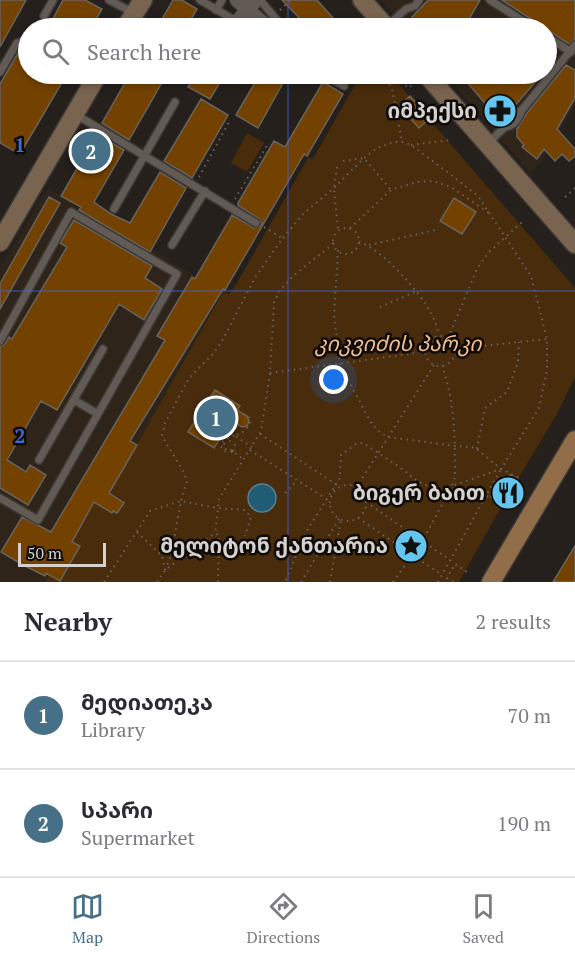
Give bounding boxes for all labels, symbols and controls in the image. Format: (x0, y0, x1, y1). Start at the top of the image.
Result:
search box (18, 18, 557, 84)
icon: search (39, 35, 72, 68)
text: Search here (87, 37, 201, 66)
pharmacy icon: იმპექსი (482, 93, 518, 129)
place label: იმპექსი (388, 96, 477, 124)
pin: 2 (72, 128, 110, 174)
text: 1 (14, 131, 26, 158)
park label: კიკვიძის პარკი (315, 329, 482, 357)
your location (319, 365, 348, 394)
pin: 1 (196, 396, 236, 440)
text: 2 (14, 422, 26, 449)
restaurant icon: ბიგერ ბაით (490, 475, 526, 511)
place label: ბიგერ ბაით (353, 478, 485, 506)
place icon: მელიტონ ქანთარია (393, 528, 429, 564)
place label: მელიტონ ქანთარია (160, 531, 388, 559)
scale bar (18, 540, 106, 568)
text: 50 m (27, 542, 62, 564)
text: Nearby (24, 604, 112, 638)
text: 2 results (476, 608, 551, 635)
text: მედიათეკა (81, 687, 213, 716)
text: 1 (38, 702, 49, 729)
text: 70 m (508, 702, 551, 729)
text: Library (81, 716, 145, 743)
text: სპარი (81, 795, 153, 824)
text: 2 (38, 810, 49, 837)
text: 190 m (497, 810, 551, 837)
text: Supermarket (81, 824, 195, 851)
tab: Map (71, 890, 104, 948)
tab: Directions (246, 890, 320, 948)
tab: Saved (462, 890, 504, 948)

